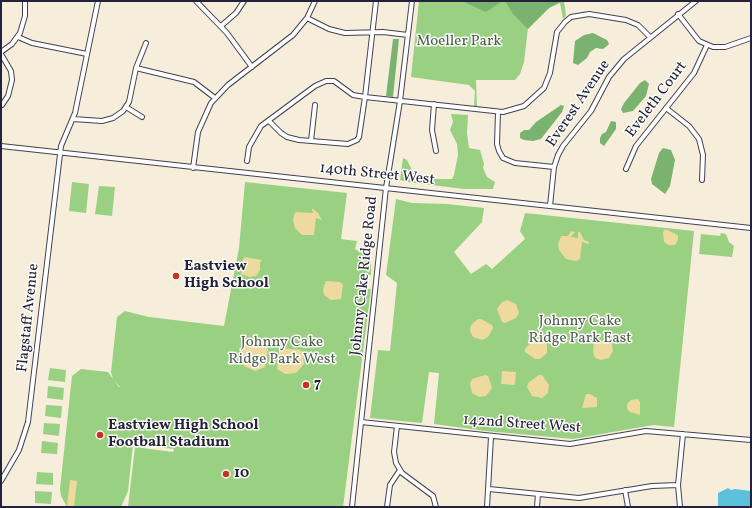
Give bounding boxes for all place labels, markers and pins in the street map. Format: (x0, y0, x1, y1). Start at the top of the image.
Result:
place label: Eastview High School (184, 258, 269, 293)
marker: Eastview High School (171, 271, 181, 281)
place label: 7 (314, 376, 321, 394)
marker: 7 (301, 380, 311, 390)
place label: Eastview High School Football Stadium (108, 417, 259, 452)
marker: Eastview High School Football Stadium (95, 430, 105, 440)
place label: 10 (234, 465, 249, 483)
marker: 10 (221, 469, 231, 479)

